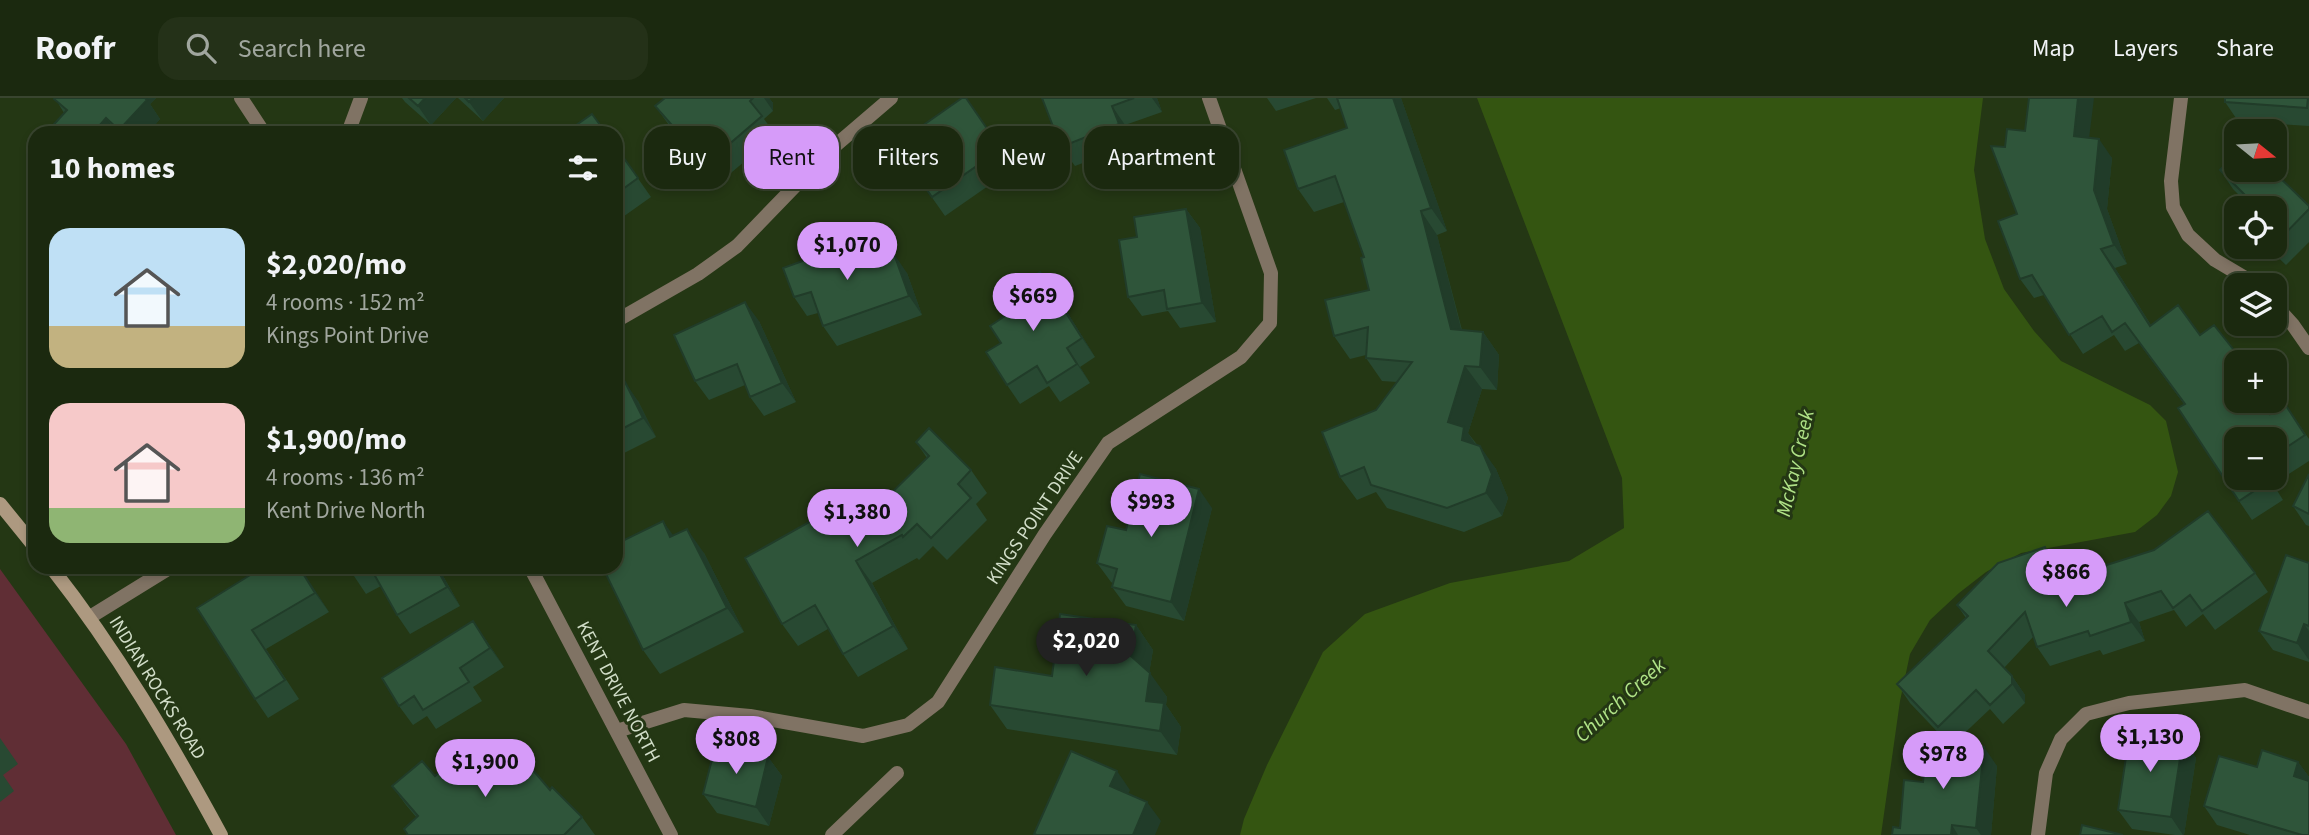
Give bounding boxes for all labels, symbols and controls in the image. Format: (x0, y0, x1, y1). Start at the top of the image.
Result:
search box (158, 17, 648, 80)
text: Roofr (35, 25, 116, 72)
icon: search (182, 29, 220, 67)
text: Search here (238, 30, 366, 67)
text: Map (2032, 31, 2075, 66)
text: Layers (2113, 31, 2178, 66)
text: Share (2216, 31, 2274, 66)
north arrow (2224, 119, 2287, 182)
map controls (2224, 119, 2287, 490)
chip: Buy (644, 126, 730, 189)
chip: Rent (744, 126, 839, 189)
chip: Filters (853, 126, 963, 189)
chip: New (977, 126, 1070, 189)
chip: Apartment (1084, 126, 1239, 189)
text: 10 homes (49, 147, 175, 190)
icon: filters (564, 149, 602, 187)
button: locate (2224, 196, 2287, 259)
pin: $1,070 (790, 222, 904, 282)
text: $1,070 (813, 228, 881, 261)
text: $2,020/mo (266, 243, 407, 286)
icon: home (105, 256, 189, 340)
button: layers (2224, 273, 2287, 336)
pin: $669 (992, 274, 1074, 333)
text: $669 (1009, 279, 1057, 312)
text: 4 rooms · 152 m² (266, 286, 425, 319)
text: Kings Point Drive (266, 319, 429, 352)
button: + (2224, 350, 2287, 413)
water label: McKay Creek (1768, 406, 1822, 519)
text: $1,900/mo (266, 418, 407, 461)
button: − (2224, 427, 2287, 490)
icon: home (105, 431, 189, 515)
street label: KINGS POINT DRIVE (980, 446, 1090, 590)
text: 4 rooms · 136 m² (266, 461, 425, 494)
pin: $993 (1110, 480, 1192, 539)
text: $993 (1127, 485, 1175, 518)
pin: $1,380 (800, 490, 914, 549)
text: Kent Drive North (266, 494, 426, 527)
text: $1,380 (823, 495, 891, 528)
pin: $866 (2025, 550, 2107, 609)
text: $866 (2042, 555, 2090, 588)
street label: INDIAN ROCKS ROAD (102, 611, 212, 765)
street label: KENT DRIVE NORTH (569, 617, 667, 767)
pin: $2,020 (1029, 618, 1143, 678)
text: $2,020 (1052, 624, 1120, 657)
water label: Church Creek (1568, 650, 1673, 749)
pin: $1,130 (2093, 714, 2207, 774)
pin: $808 (695, 716, 777, 776)
text: $1,130 (2116, 720, 2184, 753)
text: $808 (712, 722, 760, 755)
pin: $978 (1902, 732, 1984, 791)
text: $978 (1919, 737, 1967, 770)
pin: $1,900 (428, 740, 542, 799)
text: $1,900 (451, 745, 519, 778)

